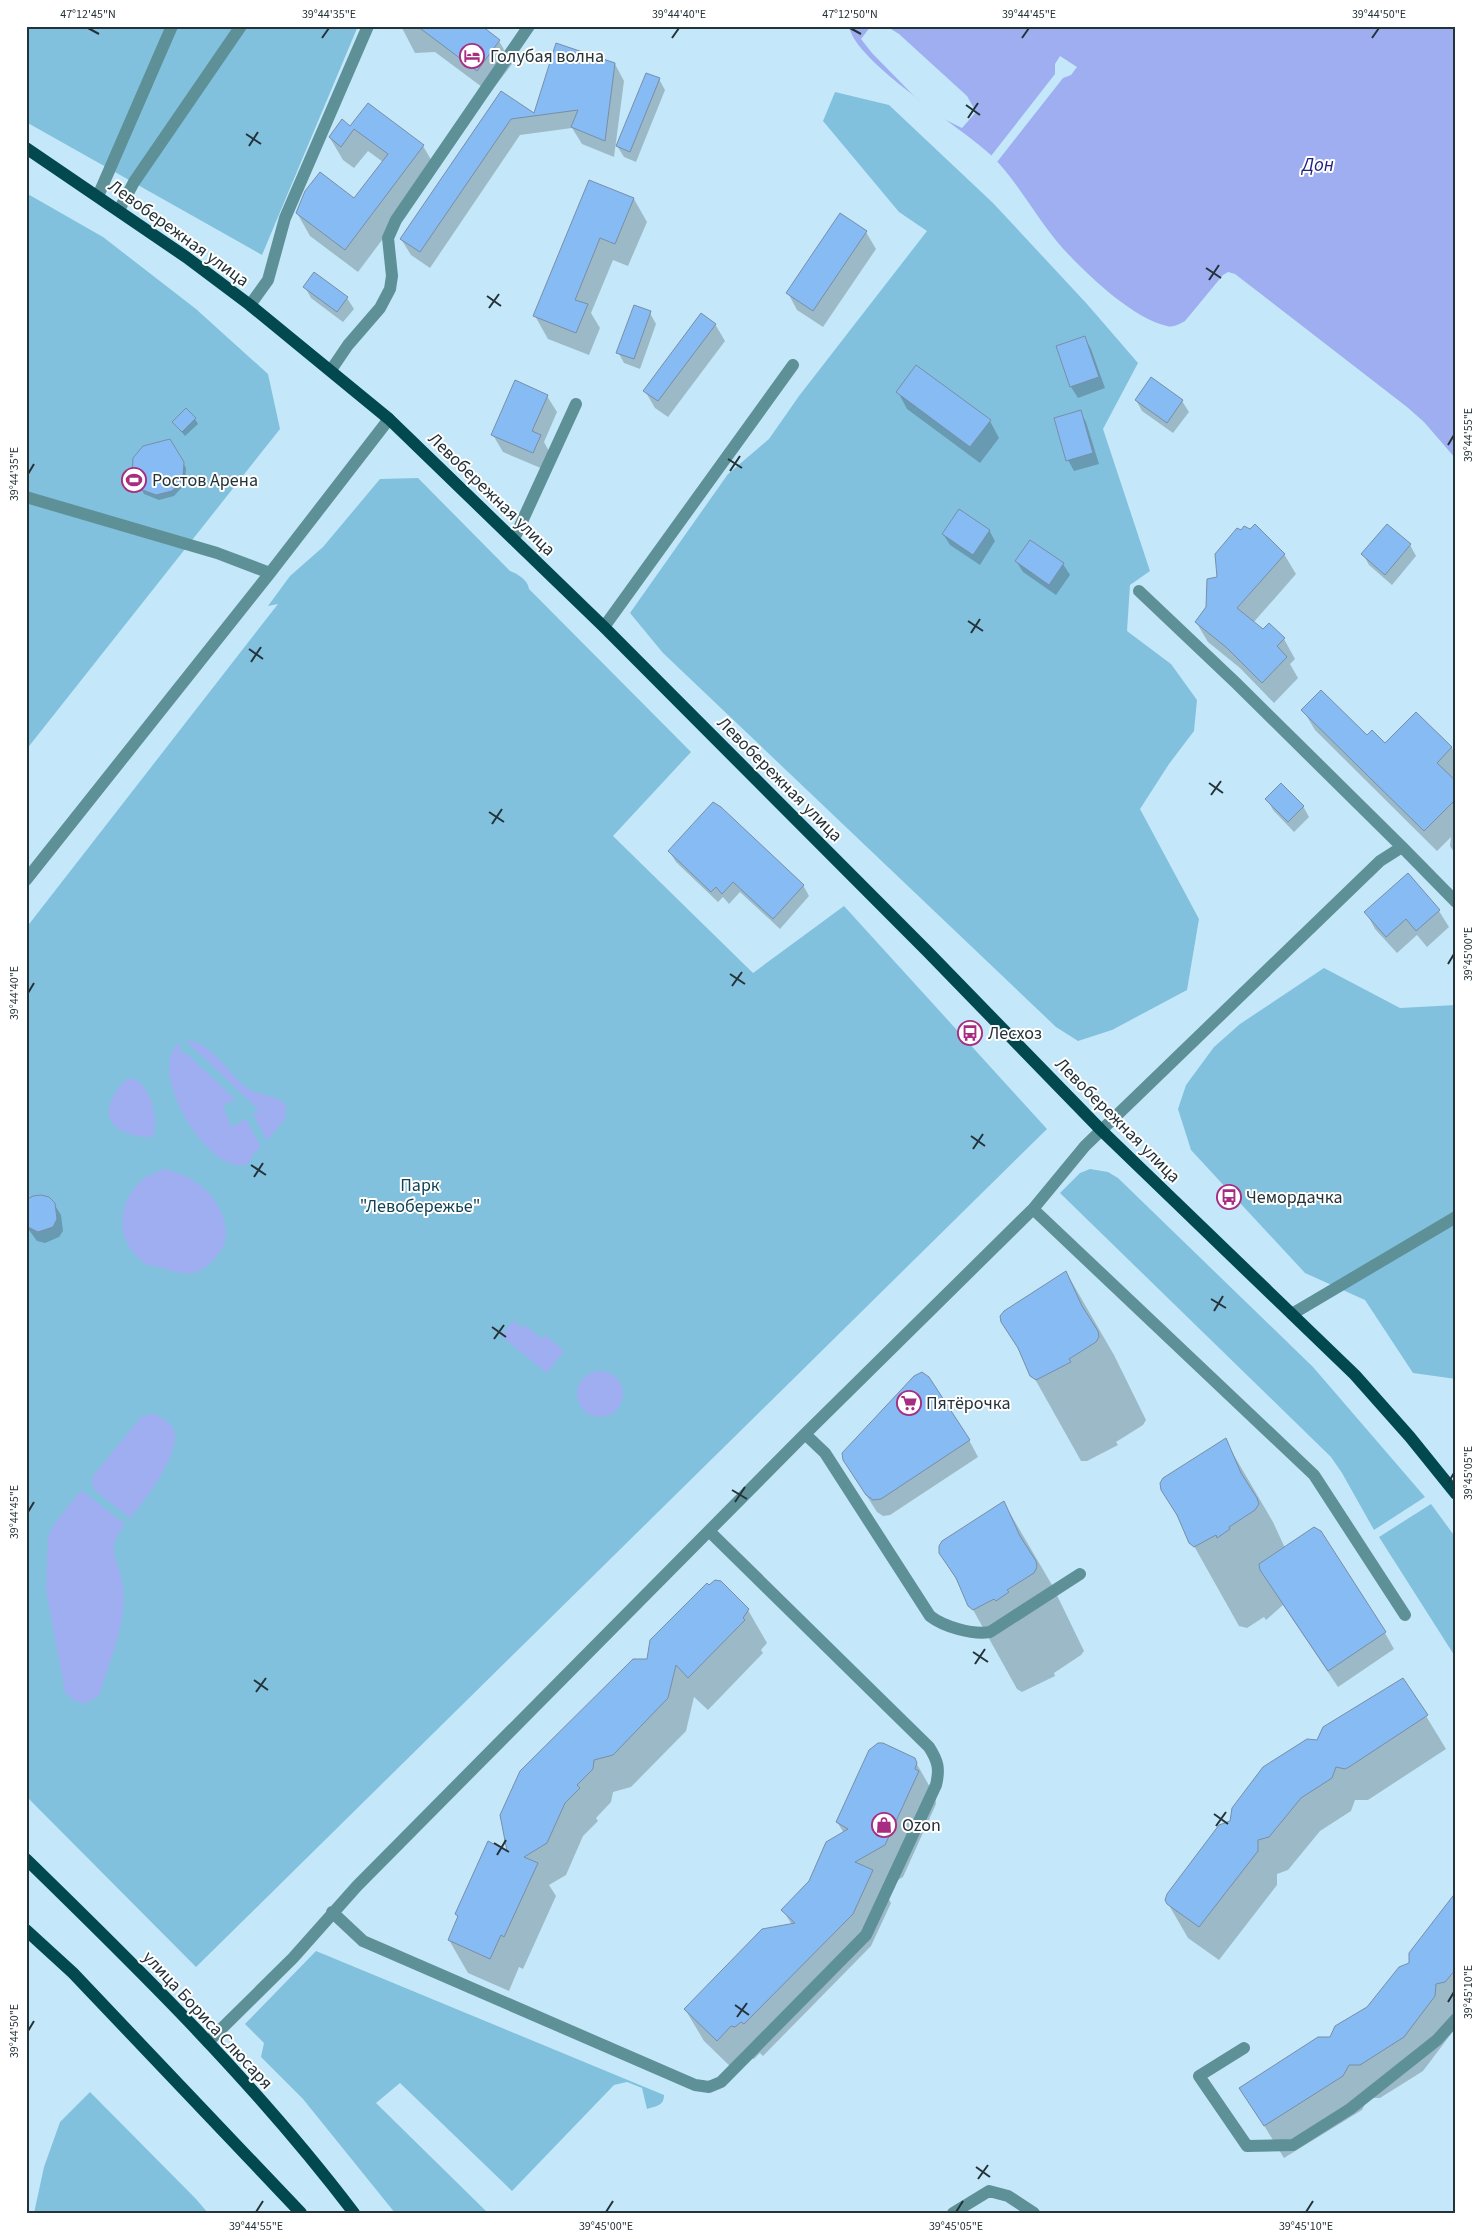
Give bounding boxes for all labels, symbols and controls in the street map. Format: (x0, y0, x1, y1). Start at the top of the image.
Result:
text: 47°12'45"N (60, 6, 116, 23)
text: 39°44'35"E (302, 6, 356, 23)
text: 39°44'40"E (652, 6, 706, 23)
text: 47°12'50"N (822, 6, 878, 23)
text: 39°44'45"E (1002, 6, 1056, 23)
text: 39°44'50"E (1352, 6, 1406, 23)
hotel icon: Голубая волна (459, 43, 485, 69)
place label: Голубая волна (490, 44, 604, 69)
water label: Дон (1301, 152, 1334, 179)
street label: Левобережная улица (103, 174, 254, 293)
text: 39°44'55"E (1460, 408, 1477, 462)
street label: Левобережная улица (422, 427, 561, 562)
text: 39°44'35"E (6, 447, 23, 501)
sports icon: Ростов Арена (121, 467, 147, 493)
place label: Ростов Арена (152, 468, 258, 493)
street label: Левобережная улица (711, 711, 848, 848)
text: 39°45'00"E (1460, 927, 1477, 981)
text: 39°44'40"E (6, 966, 23, 1020)
bus stop icon: Лесхоз (957, 1020, 983, 1046)
place label: Лесхоз (988, 1021, 1042, 1046)
street label: Левобережная улица (1049, 1052, 1186, 1189)
park label: Парк "Левобережье" (360, 1173, 480, 1219)
bus stop icon: Чемордачка (1216, 1184, 1242, 1210)
place label: Чемордачка (1246, 1185, 1343, 1210)
supermarket icon: Пятёрочка (896, 1390, 922, 1416)
place label: Пятёрочка (926, 1391, 1011, 1416)
text: 39°45'05"E (1460, 1446, 1477, 1500)
text: 39°44'45"E (6, 1485, 23, 1539)
shop icon: Ozon (871, 1812, 897, 1838)
place label: Ozon (902, 1813, 941, 1838)
street label: улица Бориса Слюсаря (137, 1946, 279, 2095)
text: 39°45'10"E (1460, 1965, 1477, 2019)
text: 39°44'50"E (6, 2004, 23, 2058)
text: 39°44'55"E (229, 2218, 283, 2235)
text: 39°45'00"E (579, 2218, 633, 2235)
text: 39°45'05"E (929, 2218, 983, 2235)
text: 39°45'10"E (1279, 2218, 1333, 2235)

